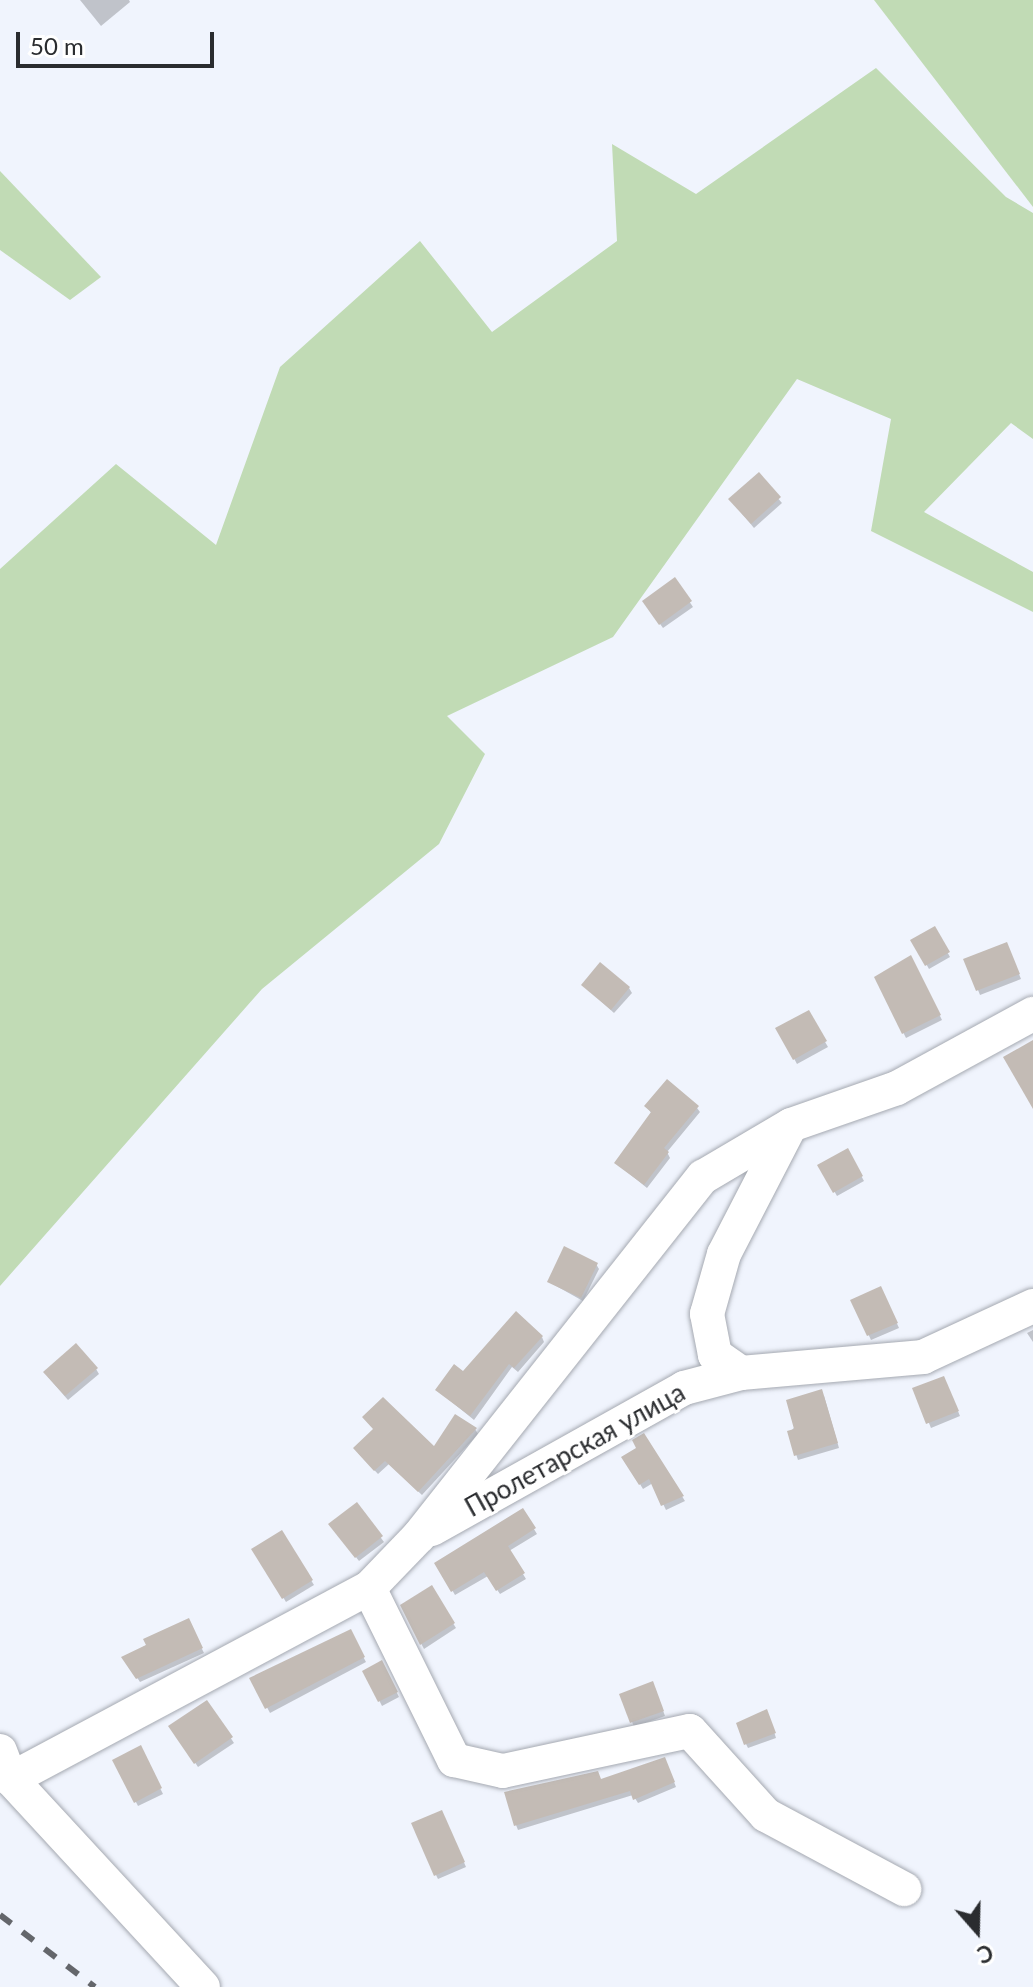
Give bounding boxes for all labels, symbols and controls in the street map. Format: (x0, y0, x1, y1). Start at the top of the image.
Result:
scale bar (20, 16, 218, 66)
text: 50 m (30, 31, 84, 60)
street label: Пролетарская улица (460, 1377, 690, 1523)
north arrow (937, 1891, 1017, 1971)
text: С (974, 1939, 997, 1969)

